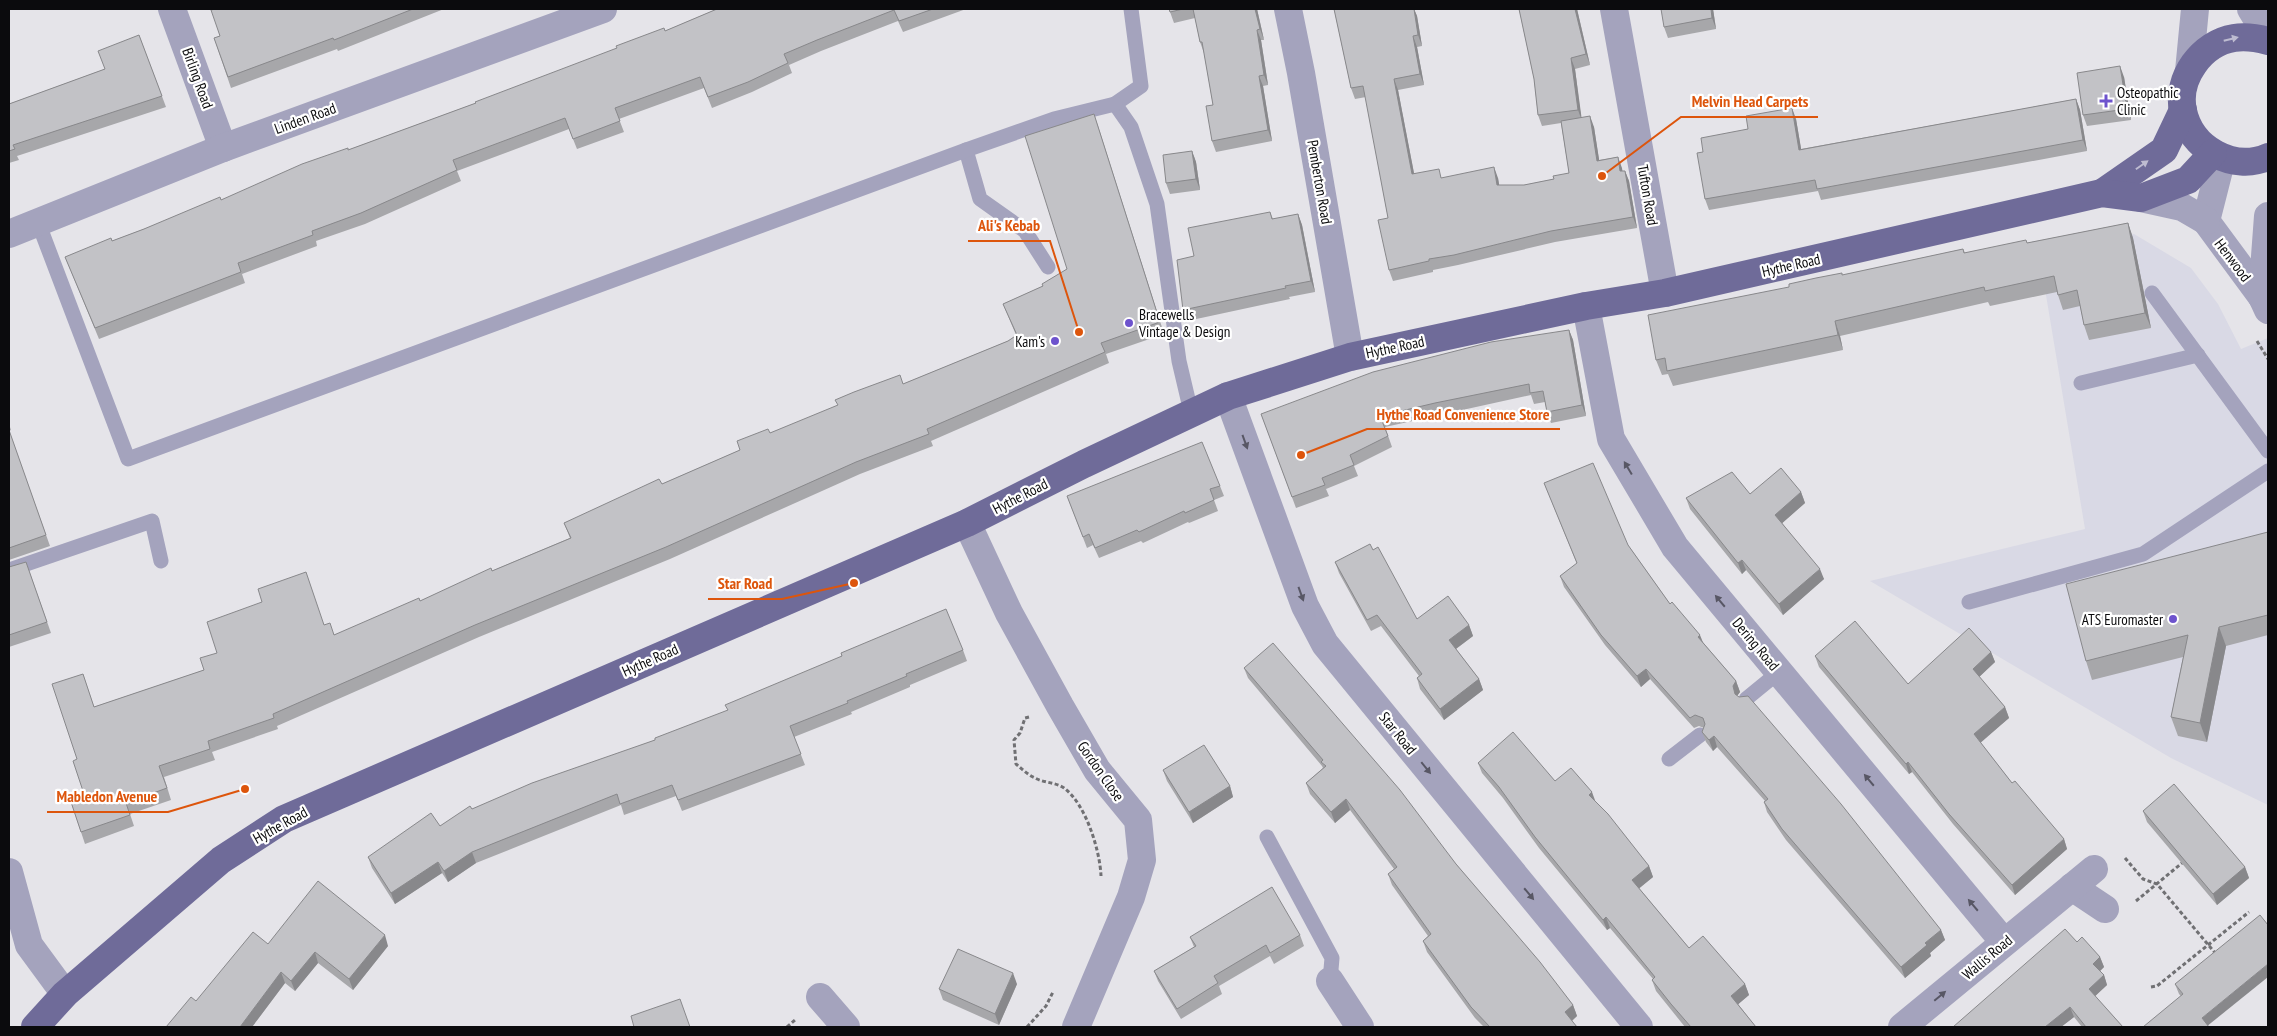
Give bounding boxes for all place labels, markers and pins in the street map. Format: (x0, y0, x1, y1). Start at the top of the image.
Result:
place label: Osteopathic Clinic (2117, 83, 2179, 119)
callout: Melvin Head Carpets (1681, 86, 1818, 117)
marker: Osteopathic Clinic (2099, 94, 2113, 108)
callout: Ali's Kebab (968, 210, 1050, 241)
place label: Bracewells Vintage & Design (1138, 305, 1230, 341)
marker: Bracewells Vintage & Design (1123, 317, 1135, 329)
place label: Kam's (1015, 332, 1045, 351)
marker: Kam's (1049, 335, 1061, 347)
callout: Hythe Road Convenience Store (1367, 398, 1560, 429)
callout: Star Road (708, 568, 782, 599)
place label: ATS Euromaster (2082, 610, 2164, 629)
marker: ATS Euromaster (2167, 613, 2179, 625)
callout: Mabledon Avenue (47, 781, 168, 812)

